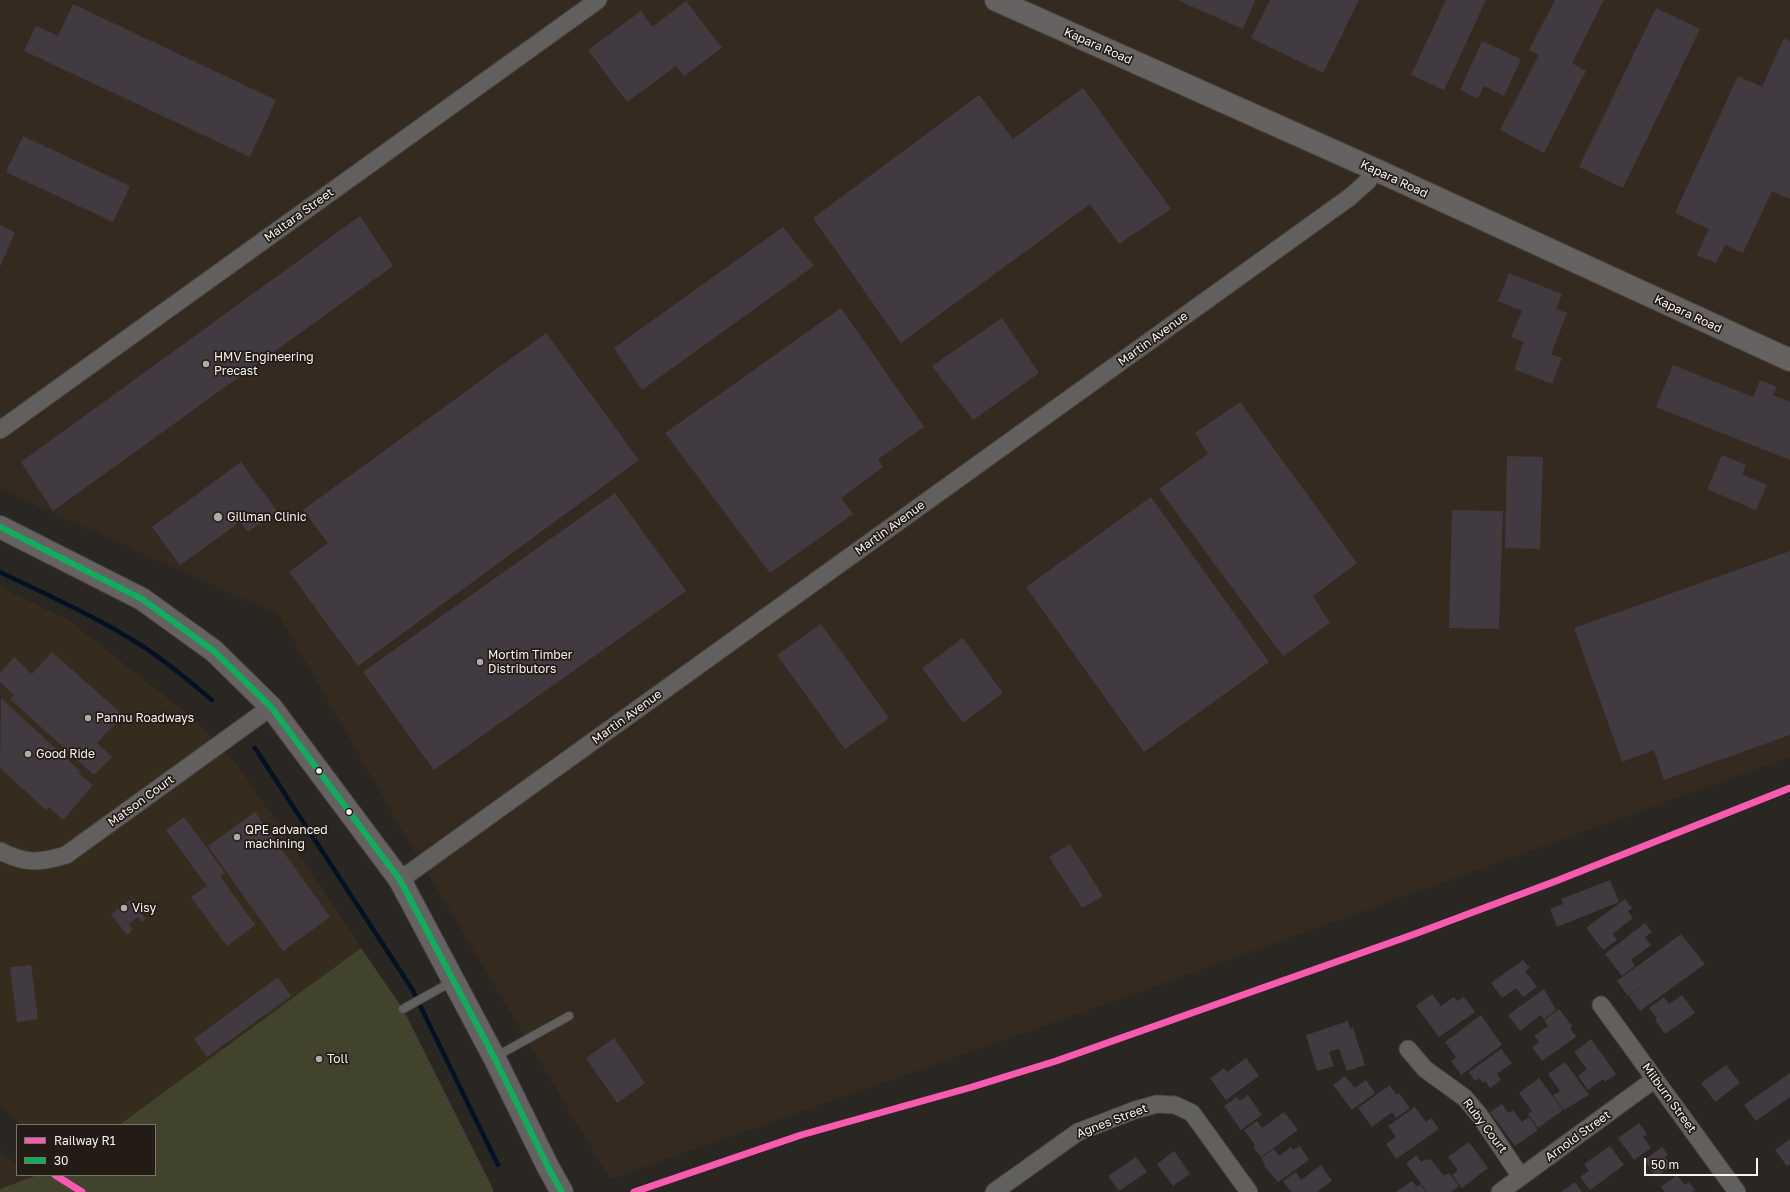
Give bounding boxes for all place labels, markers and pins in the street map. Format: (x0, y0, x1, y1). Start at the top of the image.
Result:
place label: HMV Engineering Precast (214, 350, 314, 378)
marker: HMV Engineering Precast (201, 359, 211, 369)
place label: Gillman Clinic (227, 510, 306, 524)
marker: Gillman Clinic (212, 511, 224, 523)
place label: Mortim Timber Distributors (488, 648, 572, 676)
marker: Mortim Timber Distributors (475, 657, 485, 667)
place label: Pannu Roadways (96, 711, 194, 725)
marker: Pannu Roadways (83, 713, 93, 723)
place label: Good Ride (36, 747, 95, 761)
marker: Good Ride (23, 749, 33, 759)
unlabelled marker (314, 766, 324, 776)
unlabelled marker (344, 807, 354, 817)
place label: QPE advanced machining (245, 823, 328, 851)
marker: QPE advanced machining (232, 832, 242, 842)
place label: Visy (132, 901, 156, 915)
marker: Visy (119, 903, 129, 913)
place label: Toll (327, 1052, 348, 1066)
marker: Toll (314, 1054, 324, 1064)

